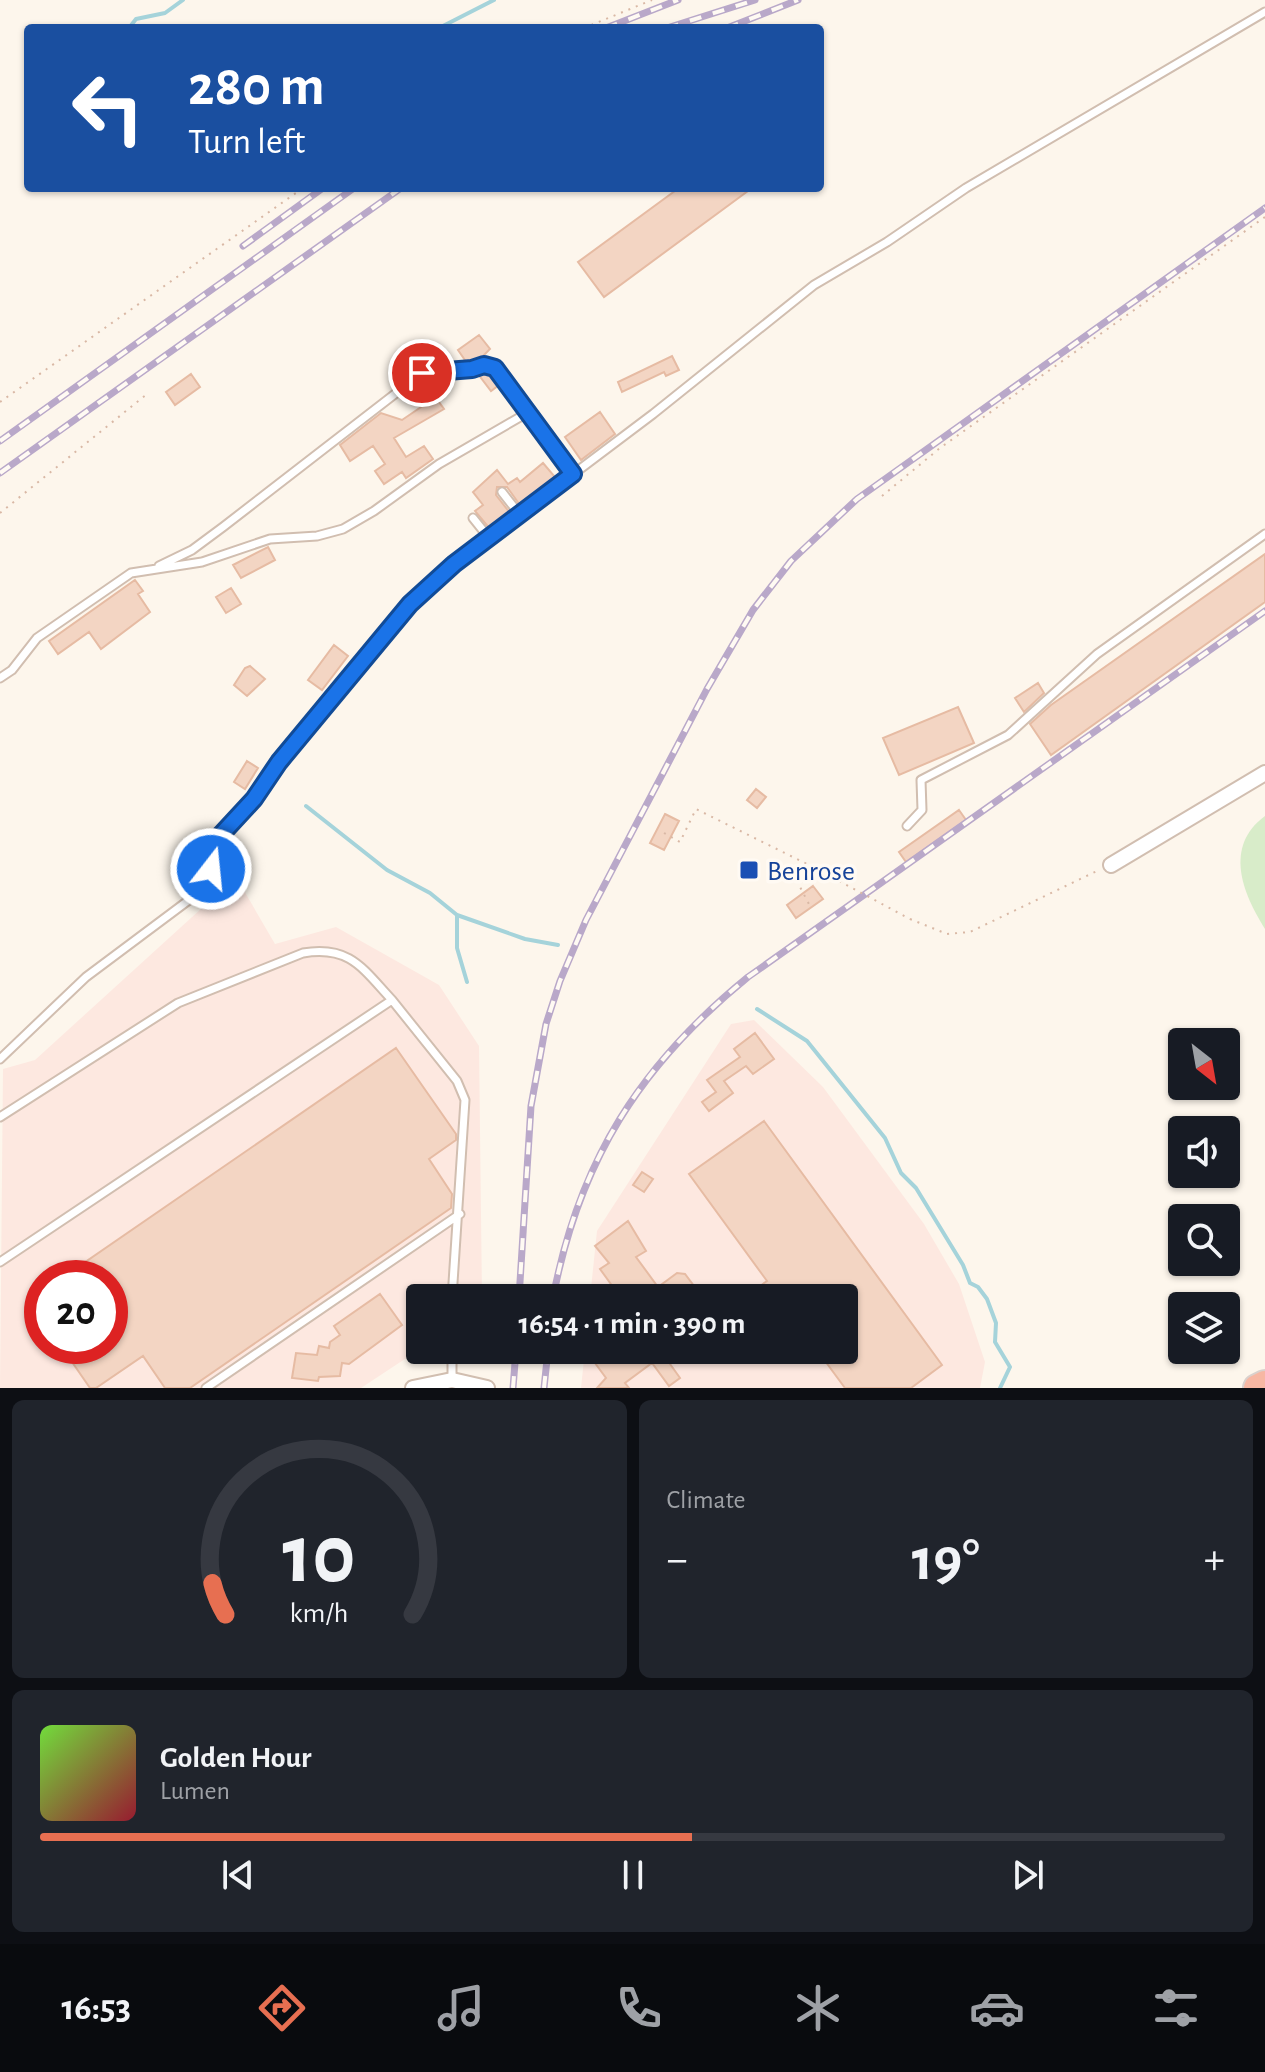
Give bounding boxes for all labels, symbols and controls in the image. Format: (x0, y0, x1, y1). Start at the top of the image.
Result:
icon: left (56, 56, 160, 160)
text: 280 m (188, 59, 325, 115)
text: Turn left (188, 124, 305, 160)
pin (388, 339, 456, 407)
icon: arrive (400, 351, 444, 395)
position arrow (169, 827, 253, 911)
place label: Benrose (767, 858, 855, 886)
marker: Benrose (738, 859, 760, 881)
north arrow (1168, 1028, 1240, 1100)
map controls (1168, 1028, 1240, 1364)
button: sound (1168, 1116, 1240, 1188)
button: search (1168, 1204, 1240, 1276)
speed limit sign: 20 (24, 1260, 128, 1364)
button: layers (1168, 1292, 1240, 1364)
text: 16:54 · 1 min · 390 m (518, 1309, 746, 1339)
text: Climate (667, 1487, 745, 1513)
text: 10 (283, 1514, 356, 1598)
text: 19° (912, 1531, 980, 1591)
text: − (667, 1538, 688, 1582)
text: + (1204, 1538, 1225, 1582)
text: km/h (290, 1599, 349, 1628)
text: Golden Hour (160, 1743, 312, 1773)
text: Lumen (160, 1778, 230, 1804)
icon: previous (216, 1853, 260, 1897)
icon: pause (611, 1853, 655, 1897)
icon: next (1006, 1853, 1050, 1897)
icon: directions (254, 1980, 310, 2036)
icon: music (433, 1980, 489, 2036)
icon: phone (611, 1980, 667, 2036)
icon: climate (790, 1980, 846, 2036)
icon: car (969, 1980, 1025, 2036)
icon: filters (1148, 1980, 1204, 2036)
text: 16:53 (61, 1990, 131, 2026)

